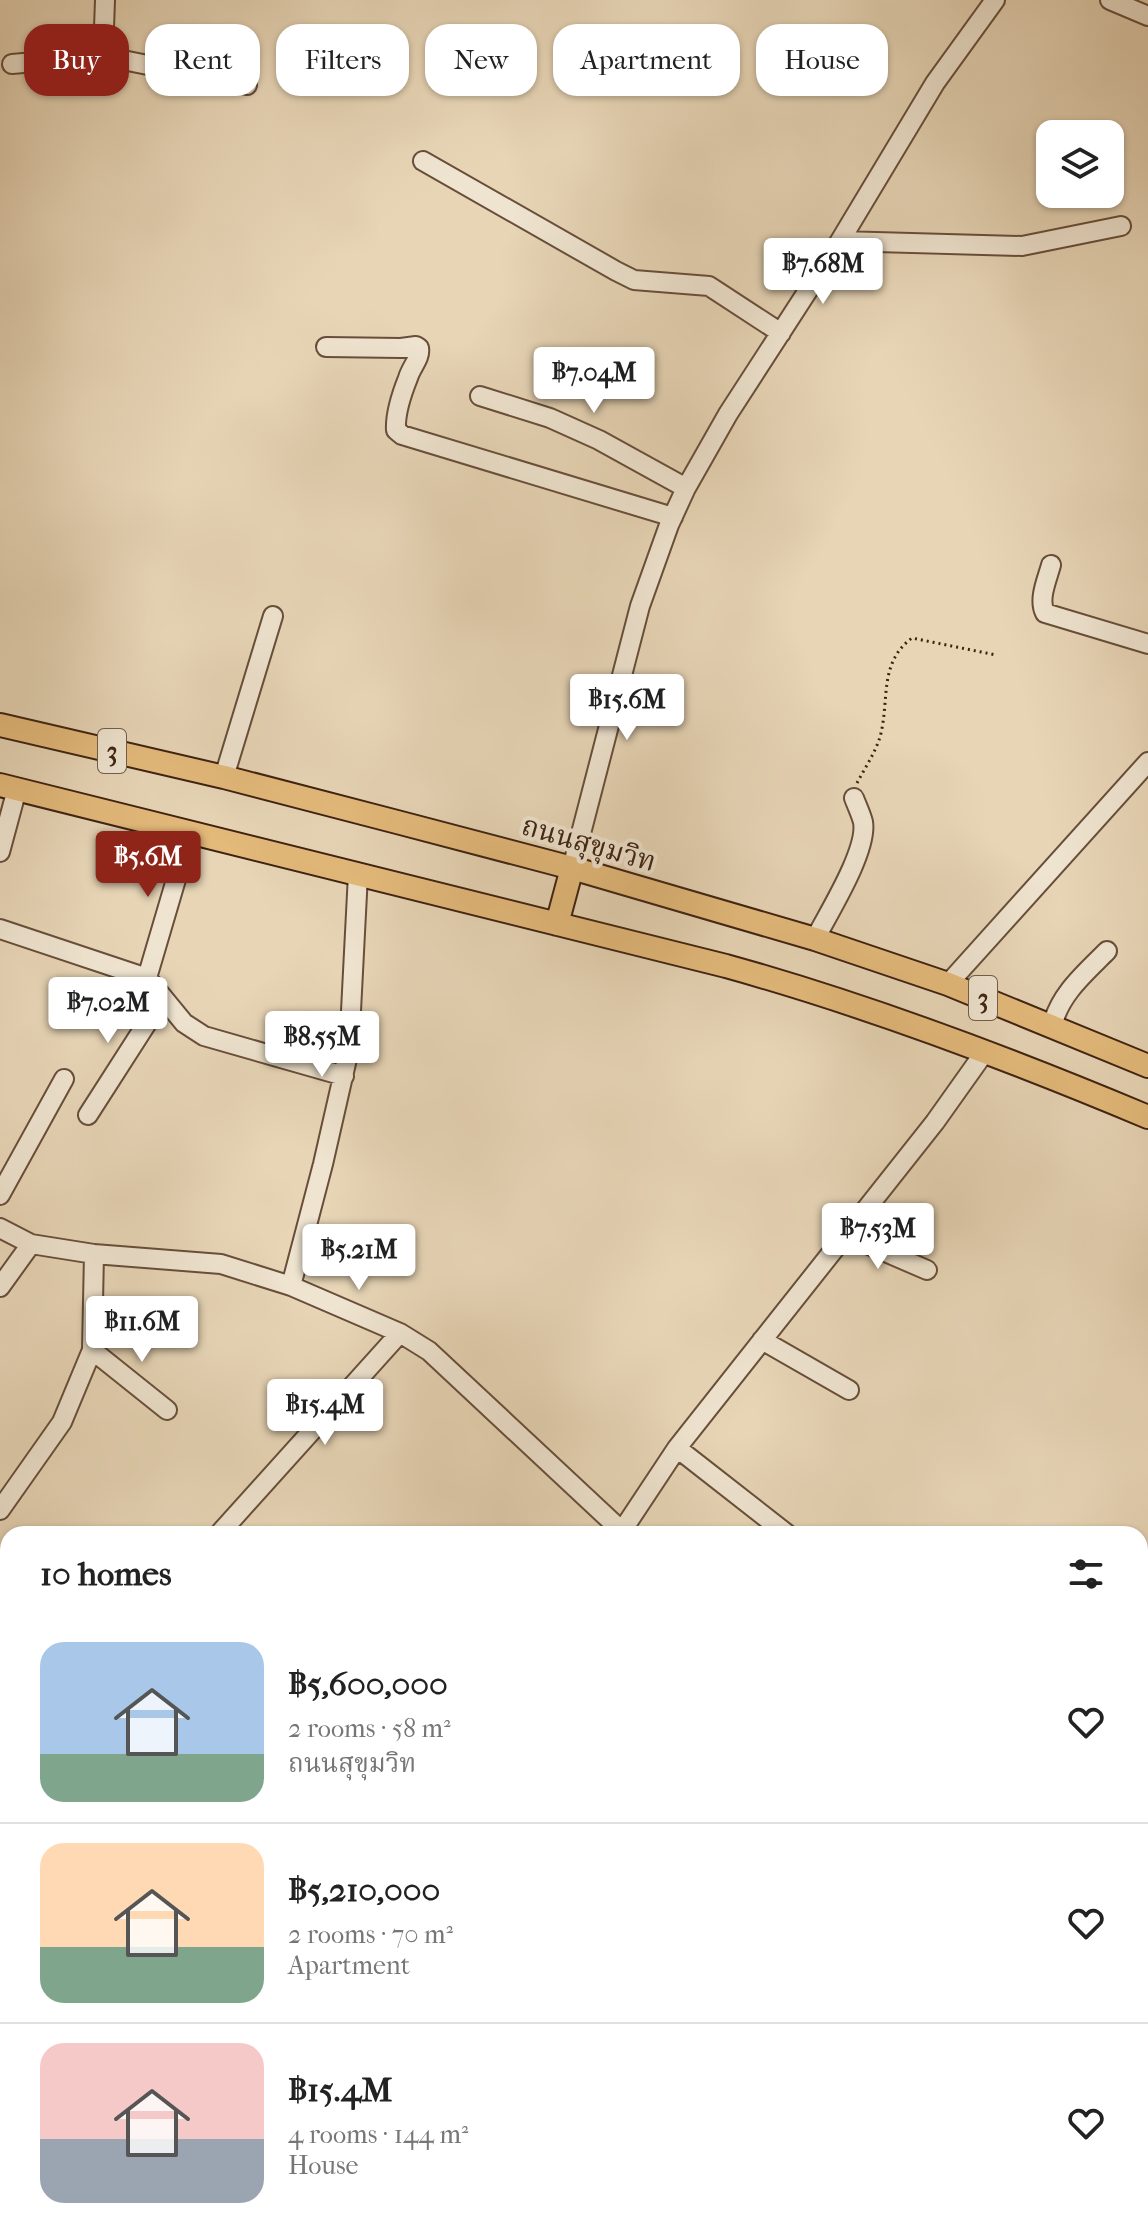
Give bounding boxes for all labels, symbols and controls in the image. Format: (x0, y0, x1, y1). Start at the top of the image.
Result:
chip: Buy (24, 24, 129, 96)
chip: Rent (145, 24, 260, 96)
chip: Filters (276, 24, 409, 96)
chip: New (425, 24, 537, 96)
chip: Apartment (553, 24, 740, 96)
chip: House (756, 24, 888, 96)
map controls (1036, 120, 1124, 208)
button: layers (1036, 120, 1124, 208)
pin: ฿7.68M (758, 238, 888, 306)
text: ฿7.68M (782, 248, 864, 279)
pin: ฿7.04M (529, 347, 659, 415)
text: ฿7.04M (552, 357, 636, 388)
pin: ฿15.6M (562, 674, 692, 742)
text: ฿15.6M (588, 684, 666, 715)
road number: 3 (98, 729, 126, 773)
street label: ถนนสุขุมวิท (517, 809, 660, 880)
pin: ฿5.6M (92, 831, 204, 899)
text: ฿5.6M (114, 841, 182, 872)
road number: 3 (969, 976, 997, 1020)
pin: ฿7.02M (43, 977, 173, 1045)
text: ฿7.02M (66, 987, 150, 1018)
pin: ฿8.55M (257, 1011, 387, 1079)
text: ฿8.55M (283, 1021, 361, 1052)
pin: ฿7.53M (813, 1203, 943, 1271)
text: ฿7.53M (840, 1213, 916, 1244)
pin: ฿5.21M (294, 1224, 424, 1292)
text: ฿5.21M (320, 1234, 398, 1265)
pin: ฿11.6M (77, 1296, 207, 1364)
text: ฿11.6M (104, 1306, 180, 1337)
pin: ฿15.4M (260, 1379, 390, 1447)
text: ฿15.4M (285, 1389, 365, 1420)
icon: filters (1064, 1552, 1108, 1596)
text: 10 homes (40, 1554, 171, 1594)
text: ฿5,600,000 (288, 1664, 448, 1704)
icon: home (104, 1674, 200, 1770)
icon: heart (1064, 1700, 1108, 1744)
text: 2 rooms · 58 m² (288, 1713, 451, 1744)
text: ถนนสุขุมวิท (288, 1748, 416, 1779)
text: ฿5,210,000 (288, 1870, 440, 1910)
icon: home (104, 1875, 200, 1971)
icon: heart (1064, 1901, 1108, 1945)
text: 2 rooms · 70 m² (288, 1919, 453, 1950)
text: Apartment (288, 1950, 410, 1981)
text: ฿15.4M (288, 2070, 392, 2110)
icon: home (104, 2075, 200, 2171)
icon: heart (1064, 2101, 1108, 2145)
text: 4 rooms · 144 m² (288, 2119, 468, 2150)
text: House (288, 2150, 358, 2181)

